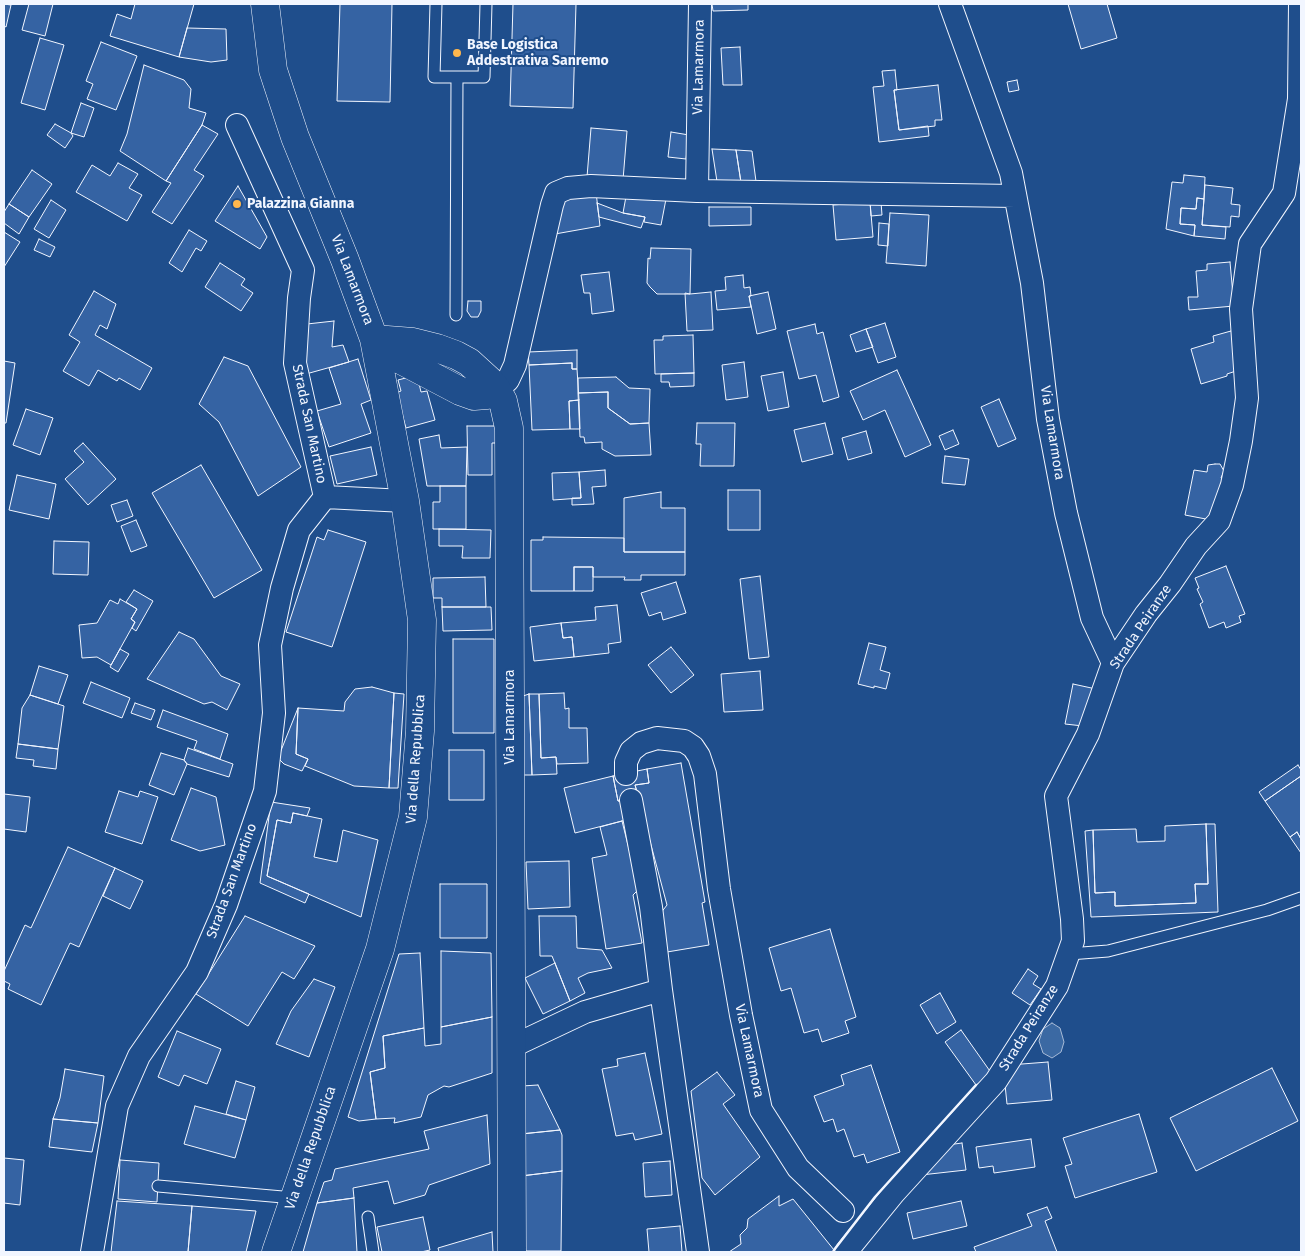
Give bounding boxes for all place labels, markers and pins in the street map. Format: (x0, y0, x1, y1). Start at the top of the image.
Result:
place label: Base Logistica Addestrativa Sanremo (467, 37, 609, 70)
marker: Base Logistica Addestrativa Sanremo (451, 47, 463, 59)
place label: Palazzina Gianna (247, 196, 354, 212)
marker: Palazzina Gianna (231, 198, 243, 210)

